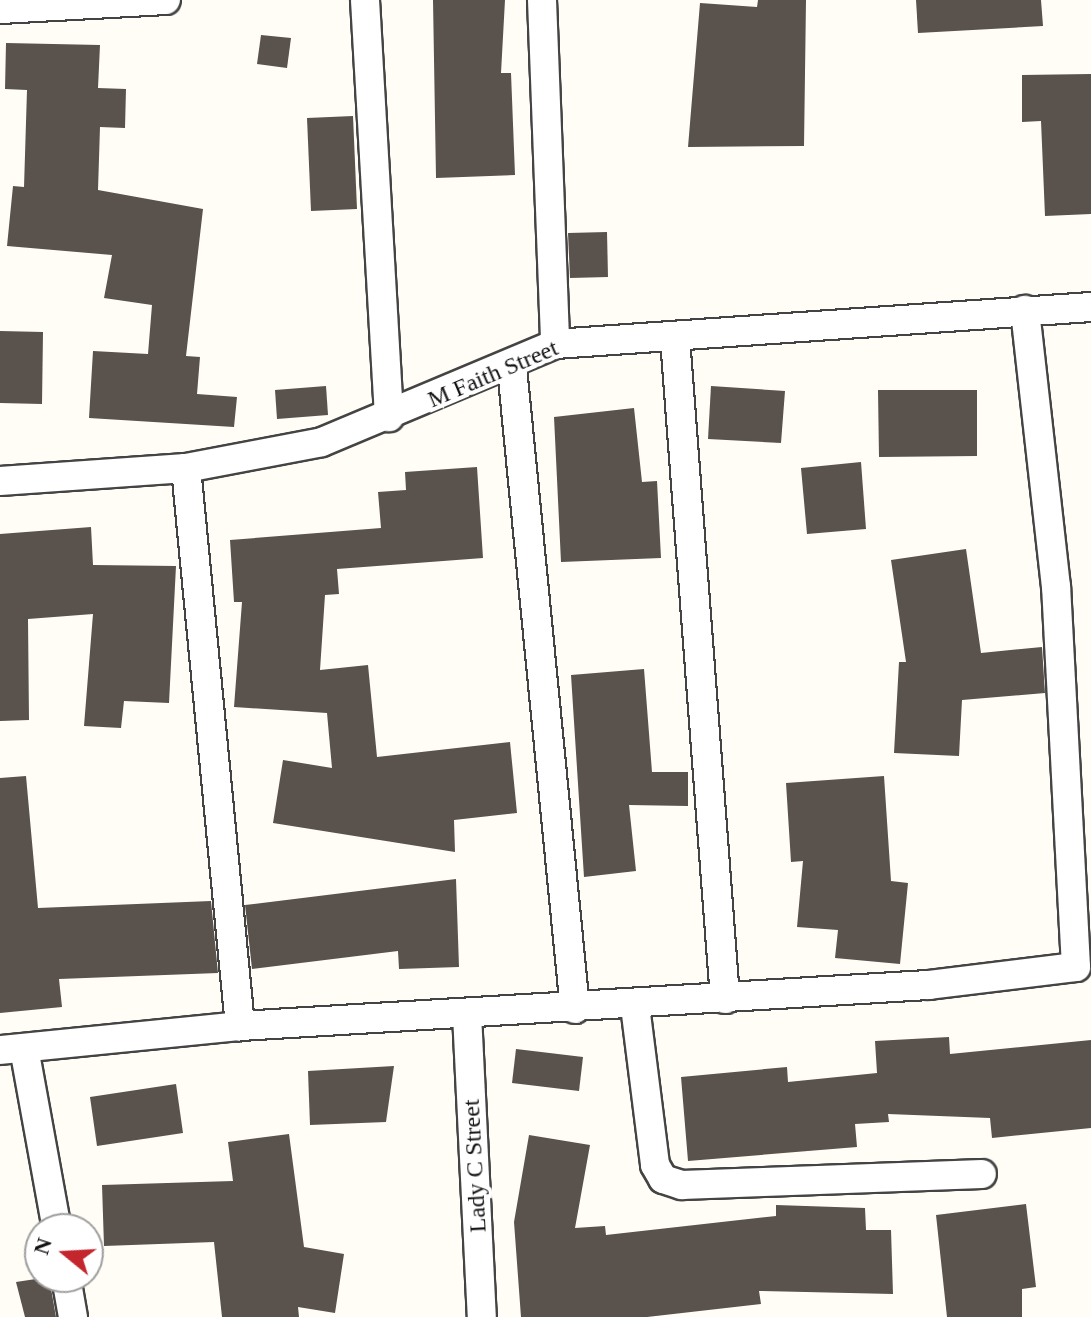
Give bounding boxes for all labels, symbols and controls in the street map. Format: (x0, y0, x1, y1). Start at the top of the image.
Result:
street label: M Faith Street (424, 334, 562, 414)
street label: Lady C Street (457, 1099, 493, 1233)
north arrow (24, 1213, 104, 1293)
text: N (28, 1235, 57, 1257)

